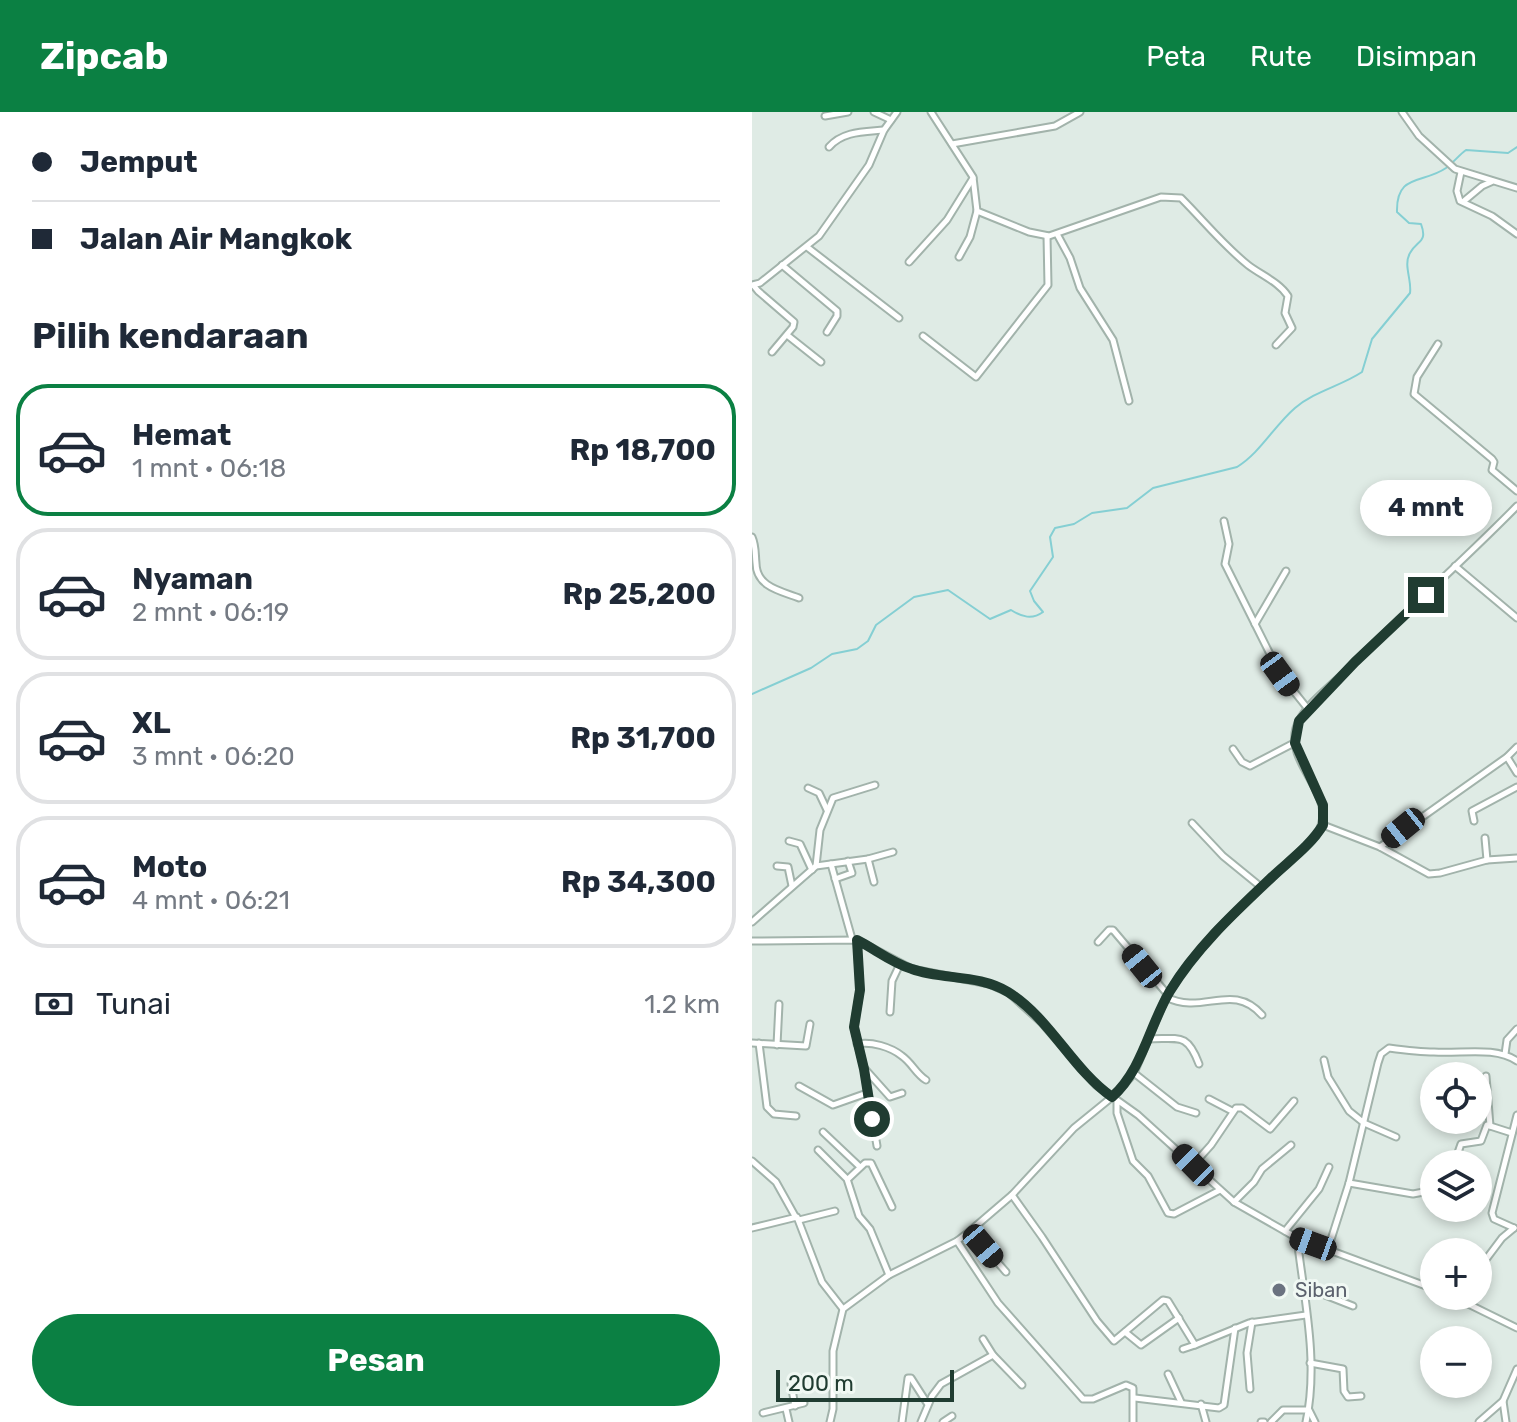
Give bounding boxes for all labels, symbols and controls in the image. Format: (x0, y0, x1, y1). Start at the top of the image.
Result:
text: Zipcab (40, 33, 168, 79)
text: Peta (1146, 40, 1206, 73)
text: Rute (1250, 40, 1312, 73)
text: Disimpan (1356, 40, 1477, 73)
text: Jemput (80, 144, 198, 180)
text: Jalan Air Mangkok (80, 221, 352, 257)
text: Pilih kendaraan (32, 314, 309, 357)
icon: car (36, 414, 108, 486)
text: Hemat (132, 417, 231, 453)
text: Rp 18,700 (569, 432, 716, 468)
text: 1 mnt · 06:18 (132, 453, 286, 484)
callout: 4 mnt (1360, 479, 1492, 535)
text: 4 mnt (1388, 492, 1464, 523)
icon: car (36, 558, 108, 630)
text: Nyaman (132, 561, 253, 597)
text: Rp 25,200 (563, 576, 716, 612)
route end (1408, 577, 1444, 613)
text: 2 mnt · 06:19 (132, 597, 289, 628)
car (1256, 648, 1304, 700)
icon: car (36, 702, 108, 774)
text: XL (132, 705, 171, 741)
text: Rp 31,700 (570, 720, 716, 756)
text: 3 mnt · 06:20 (132, 741, 295, 772)
car (1377, 804, 1429, 852)
icon: car (36, 846, 108, 918)
text: Moto (132, 849, 207, 885)
text: Rp 34,300 (561, 864, 716, 900)
text: 4 mnt · 06:21 (132, 885, 290, 916)
car (1118, 940, 1166, 992)
icon: cash (32, 982, 76, 1026)
text: Tunai (96, 986, 171, 1022)
text: 1.2 km (644, 989, 720, 1020)
map controls (1420, 1062, 1492, 1398)
button: locate (1420, 1062, 1492, 1134)
route start (854, 1101, 890, 1137)
car (1168, 1140, 1218, 1190)
button: layers (1420, 1150, 1492, 1222)
car (958, 1220, 1008, 1272)
car (1286, 1225, 1340, 1263)
button: + (1420, 1238, 1492, 1310)
place label: Siban (1295, 1278, 1347, 1302)
marker: Siban (1270, 1281, 1288, 1299)
button: Pesan (32, 1314, 720, 1406)
button: − (1420, 1326, 1492, 1398)
scale bar (776, 1366, 954, 1402)
text: 200 m (788, 1370, 854, 1397)

